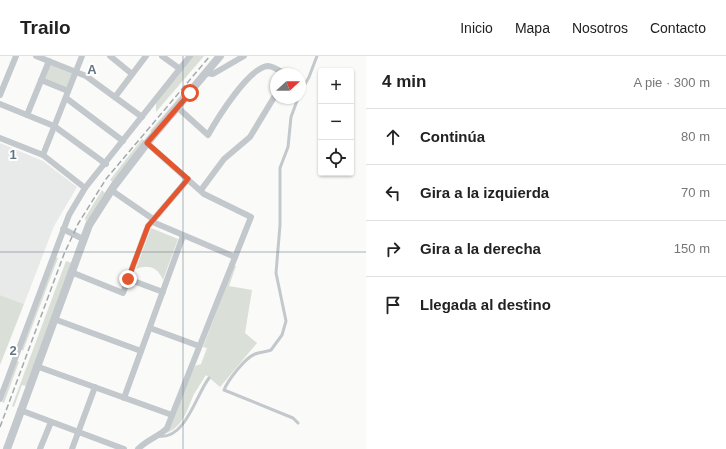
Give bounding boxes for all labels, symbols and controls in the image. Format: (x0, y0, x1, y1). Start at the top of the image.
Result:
text: Trailo (20, 17, 71, 38)
text: Inicio (460, 20, 493, 36)
text: Mapa (515, 20, 550, 36)
text: Nosotros (572, 20, 628, 36)
text: Contacto (650, 20, 706, 36)
text: A (87, 62, 97, 77)
north arrow (270, 68, 306, 104)
map controls (318, 68, 354, 176)
button: + (318, 68, 354, 104)
text: 4 min (382, 72, 426, 91)
text: A pie · 300 m (633, 75, 710, 90)
route start (181, 84, 199, 102)
button: − (318, 104, 354, 140)
icon: ahead (382, 126, 404, 148)
text: Continúa (420, 128, 485, 145)
text: 80 m (681, 129, 710, 144)
button: locate (318, 140, 354, 176)
text: 1 (9, 147, 17, 162)
icon: left (382, 182, 404, 204)
text: Gira a la izquierda (420, 184, 549, 201)
text: 70 m (681, 185, 710, 200)
icon: right (382, 238, 404, 260)
text: Gira a la derecha (420, 240, 541, 257)
text: 150 m (674, 241, 710, 256)
route end (119, 270, 137, 288)
icon: arrive (382, 294, 404, 316)
text: Llegada al destino (420, 296, 551, 313)
text: 2 (9, 343, 17, 358)

